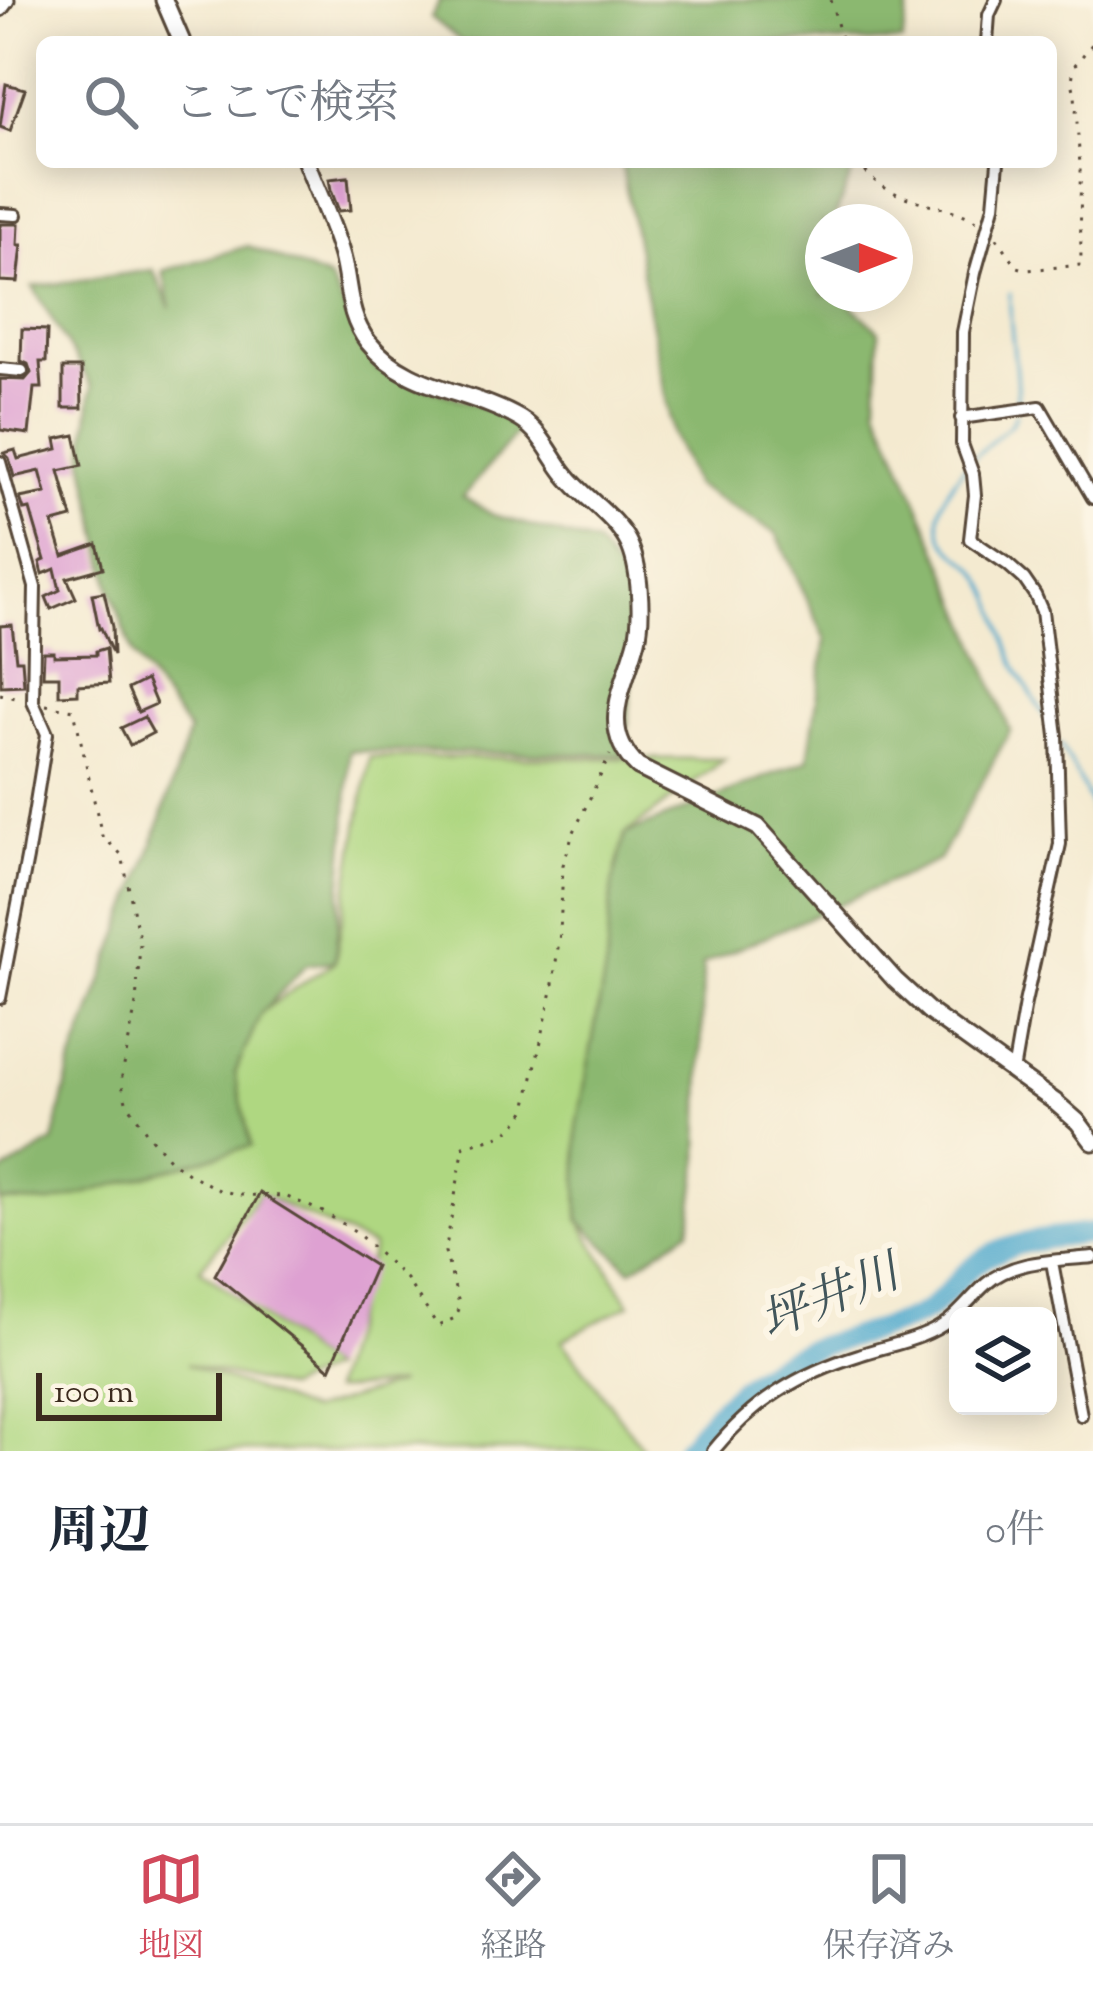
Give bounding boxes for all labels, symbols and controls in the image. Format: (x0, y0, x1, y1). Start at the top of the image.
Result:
search box (36, 36, 1057, 168)
icon: search (78, 69, 144, 135)
text: ここで検索 (174, 74, 399, 139)
north arrow (805, 204, 913, 312)
water label: 坪井川 (751, 1239, 915, 1359)
map controls (949, 1307, 1057, 1415)
button: layers (949, 1307, 1057, 1415)
scale bar (36, 1367, 222, 1420)
text: 100 m (54, 1370, 134, 1418)
text: 周辺 (48, 1498, 150, 1571)
text: 0件 (985, 1505, 1045, 1561)
tab: 地図 (138, 1846, 204, 1972)
tab: 経路 (480, 1846, 546, 1972)
tab: 保存済み (823, 1846, 955, 1972)

